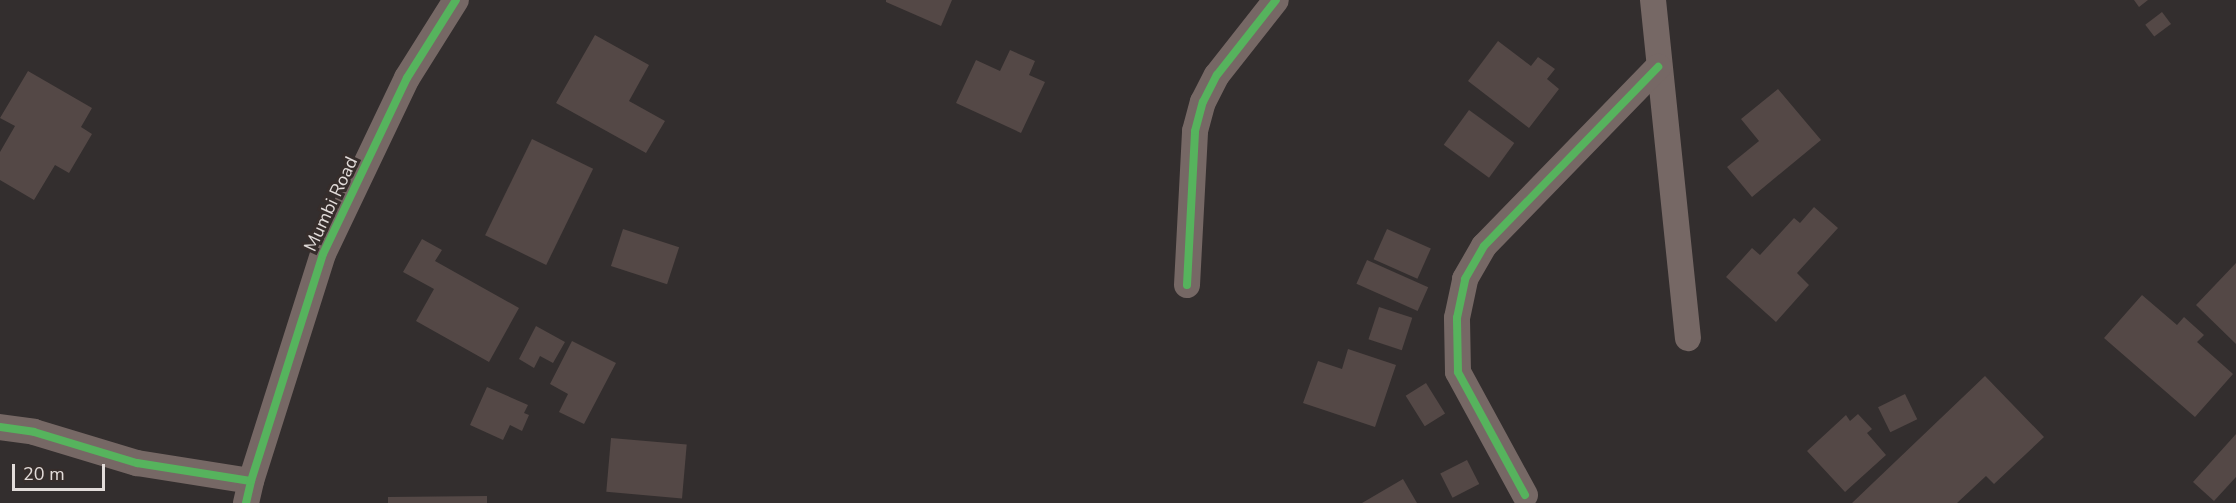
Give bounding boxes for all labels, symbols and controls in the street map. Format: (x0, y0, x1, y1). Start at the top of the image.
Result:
street label: Mumbi Road (300, 153, 362, 255)
scale bar (15, 452, 108, 490)
text: 20 m (23, 462, 65, 486)

